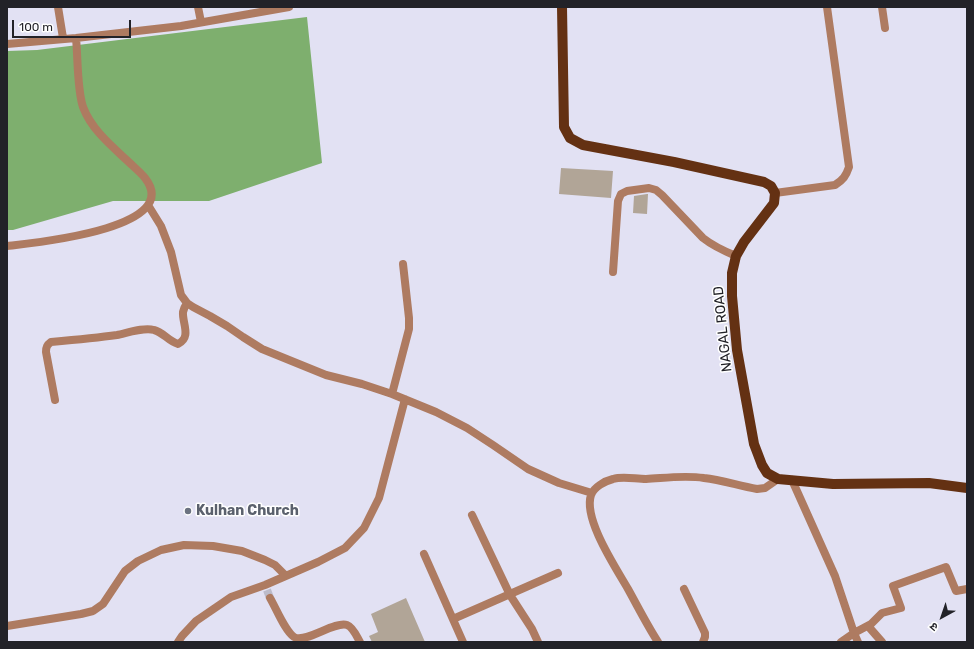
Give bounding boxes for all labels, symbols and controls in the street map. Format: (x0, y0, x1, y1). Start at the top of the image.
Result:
scale bar (14, 12, 133, 38)
text: 100 m (19, 20, 53, 34)
street label: NAGAL ROAD (710, 285, 736, 373)
place label: Kulhan Church (196, 503, 299, 519)
marker: Kulhan Church (183, 506, 193, 516)
north arrow (922, 597, 962, 637)
text: उ (927, 620, 941, 634)

